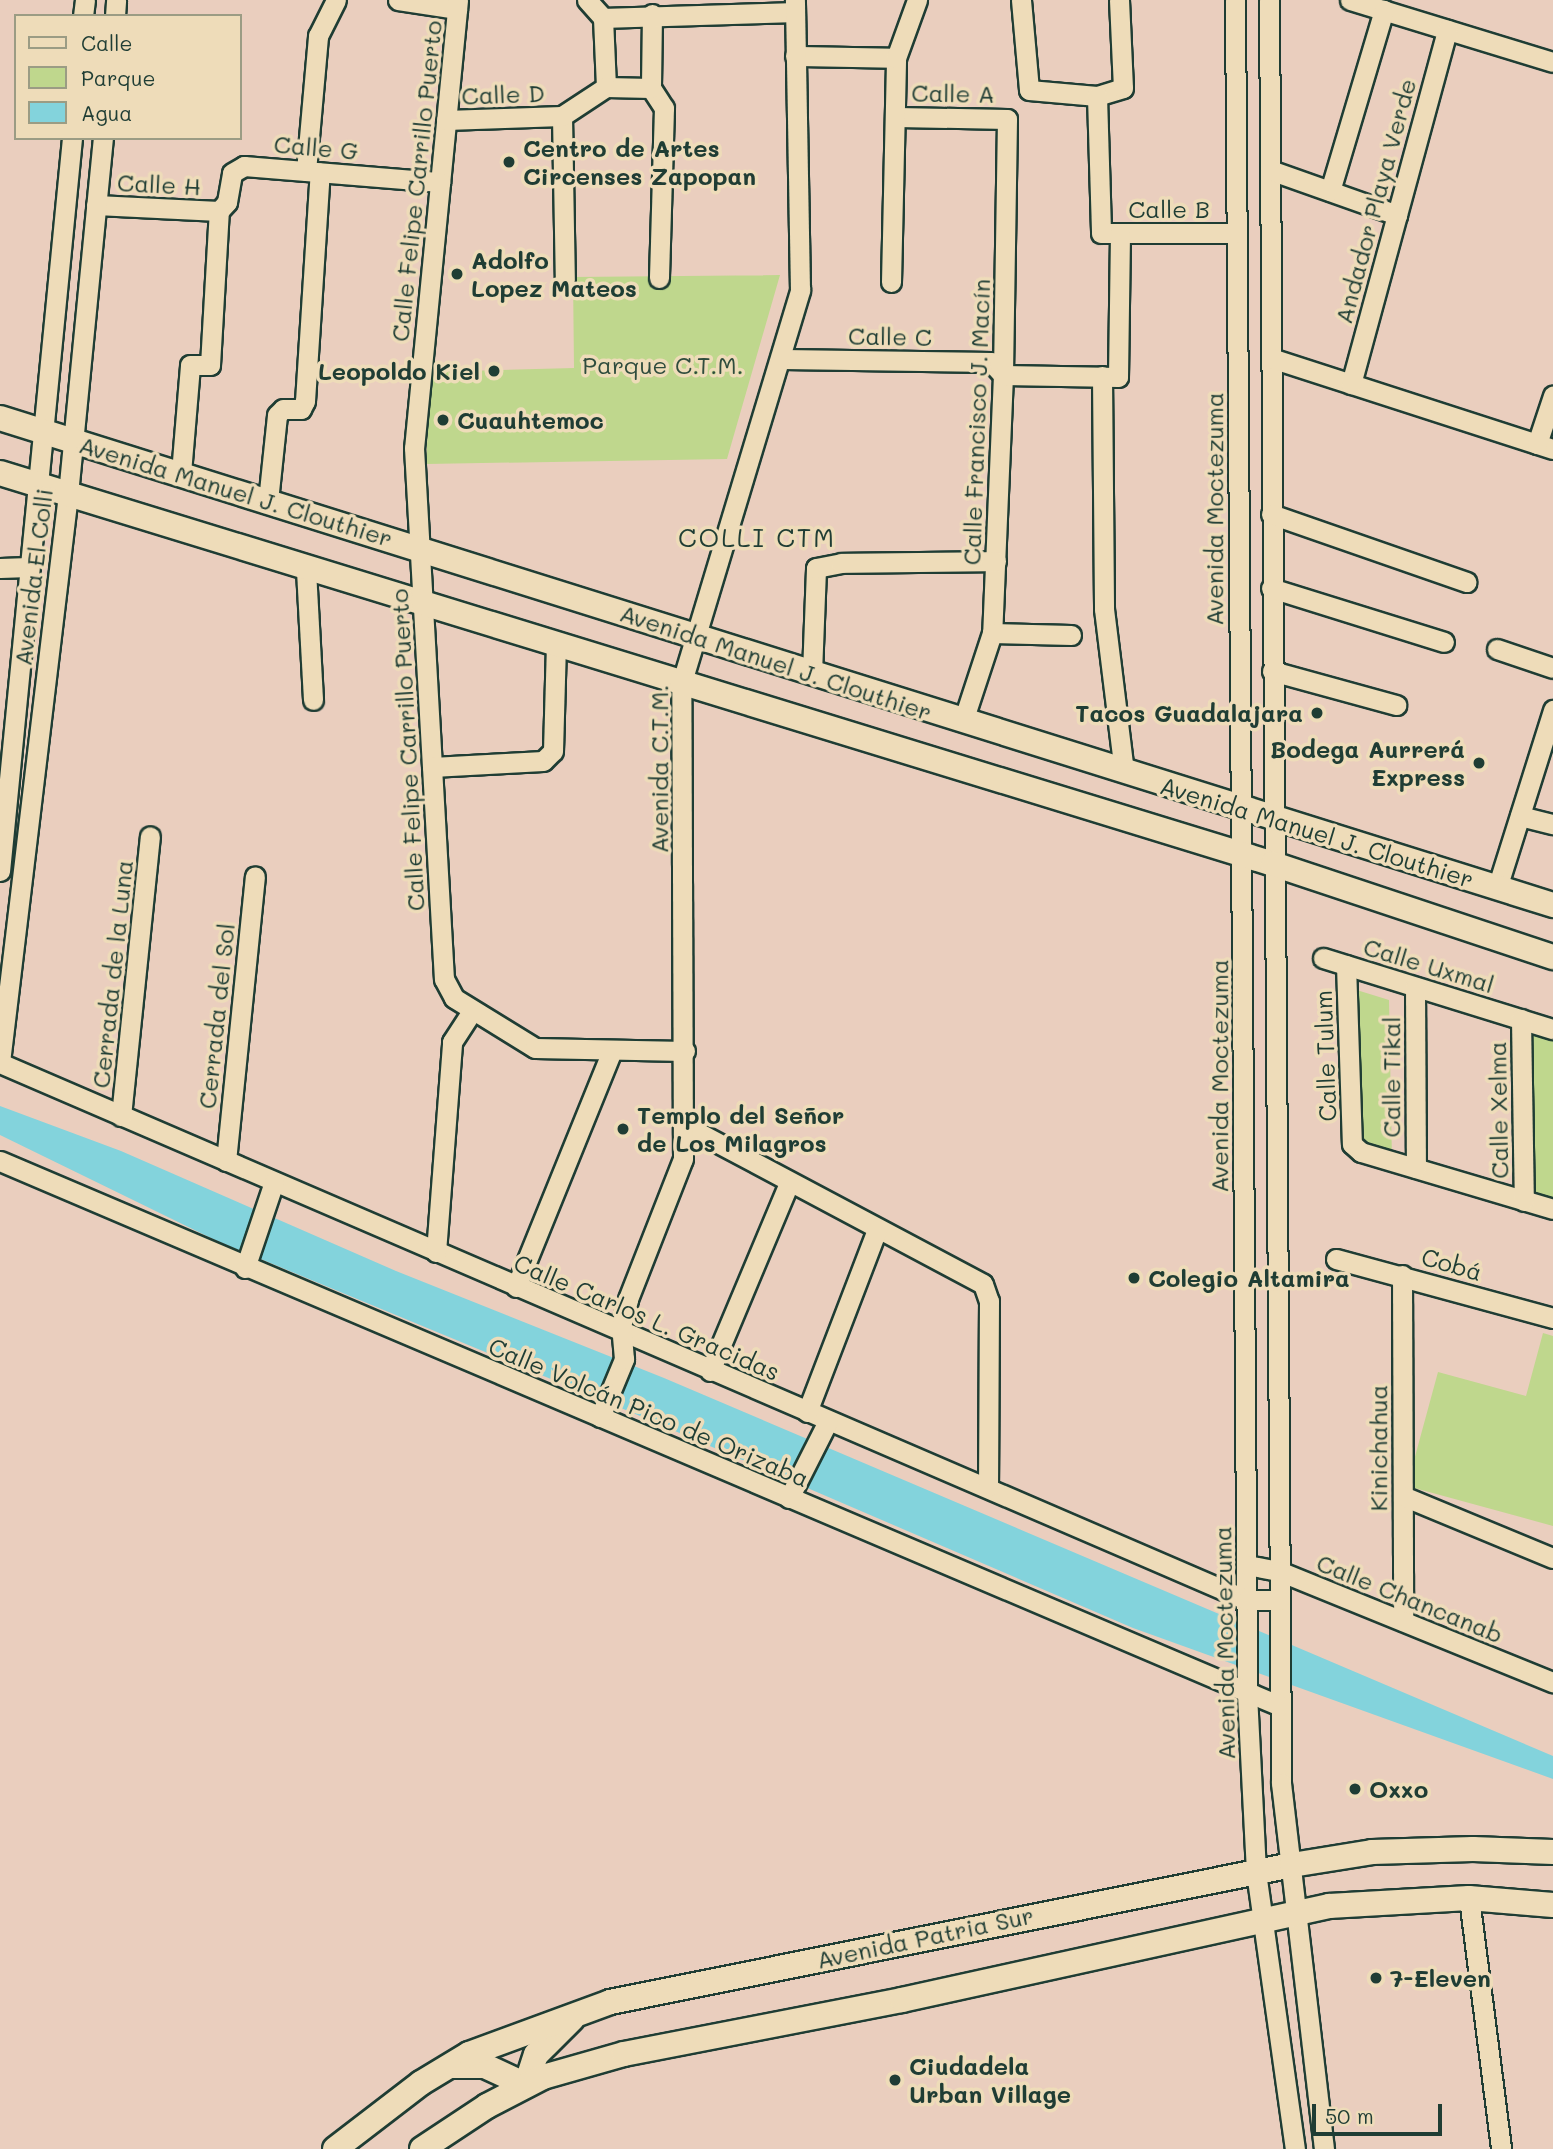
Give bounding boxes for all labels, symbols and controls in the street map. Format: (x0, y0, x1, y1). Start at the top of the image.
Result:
legend (14, 14, 242, 140)
street label: Calle Felipe Carrillo Puerto (385, 19, 447, 343)
text: Calle (81, 29, 133, 56)
text: Parque (81, 64, 155, 91)
street label: Andador Playa Verde (1328, 75, 1422, 327)
street label: Calle D (461, 78, 545, 110)
street label: Calle A (911, 78, 995, 108)
text: Agua (81, 99, 132, 126)
street label: Calle G (273, 129, 359, 165)
place label: Centro de Artes Circenses Zapopan (523, 134, 756, 190)
marker: Centro de Artes Circenses Zapopan (501, 154, 517, 170)
street label: Calle H (116, 167, 202, 201)
street label: Calle B (1128, 195, 1210, 223)
place label: Adolfo Lopez Mateos (471, 246, 637, 302)
marker: Adolfo Lopez Mateos (449, 266, 465, 282)
street label: Calle Francisco J. Macín (957, 278, 995, 566)
street label: Calle C (848, 321, 932, 351)
park label: Parque C.T.M. (582, 351, 744, 379)
place label: Leopoldo Kiel (318, 357, 480, 385)
marker: Leopoldo Kiel (486, 363, 502, 379)
street label: Avenida Moctezuma (1200, 392, 1228, 626)
place label: Cuauhtemoc (457, 406, 604, 434)
marker: Cuauhtemoc (435, 412, 451, 428)
street label: Avenida Manuel J. Clouthier (76, 430, 396, 552)
street label: Avenida El Colli (8, 487, 58, 667)
district label: COLLI CTM (679, 522, 835, 554)
street label: Calle Felipe Carrillo Puerto (384, 588, 430, 912)
street label: Avenida Manuel J. Clouthier (616, 598, 936, 726)
street label: Avenida C.T.M. (645, 685, 673, 853)
place label: Tacos Guadalajara (1075, 699, 1303, 727)
marker: Tacos Guadalajara (1309, 705, 1325, 721)
place label: Bodega Aurrerá Express (1270, 735, 1465, 791)
marker: Bodega Aurrerá Express (1471, 755, 1487, 771)
street label: Avenida Manuel J. Clouthier (1157, 771, 1477, 893)
street label: Cerrada de la Luna (86, 858, 138, 1090)
street label: Cerrada del Sol (192, 922, 240, 1110)
street label: Calle Uxmal (1360, 931, 1498, 999)
street label: Avenida Moctezuma (1205, 959, 1233, 1193)
street label: Calle Tulum (1308, 990, 1342, 1122)
street label: Calle Tikal (1377, 1016, 1405, 1138)
street label: Calle Xelma (1482, 1041, 1514, 1179)
place label: Templo del Señor de Los Milagros (637, 1101, 844, 1157)
marker: Templo del Señor de Los Milagros (615, 1121, 631, 1137)
street label: Cobá (1418, 1242, 1486, 1286)
street label: Calle Carlos L. Gracidas (510, 1248, 784, 1386)
place label: Colegio Altamira (1148, 1264, 1350, 1292)
marker: Colegio Altamira (1126, 1270, 1142, 1286)
street label: Calle Volcán Pico de Orizaba (485, 1331, 813, 1493)
street label: Kinichahua (1364, 1385, 1392, 1511)
street label: Avenida Moctezuma (1208, 1526, 1240, 1760)
street label: Calle Chancanab (1313, 1548, 1507, 1648)
place label: Oxxo (1369, 1775, 1428, 1803)
marker: Oxxo (1347, 1781, 1363, 1797)
street label: Avenida Patria Sur (814, 1900, 1036, 1974)
place label: 7-Eleven (1390, 1964, 1491, 1992)
marker: 7-Eleven (1368, 1970, 1384, 1986)
place label: Ciudadela Urban Village (909, 2052, 1071, 2108)
marker: Ciudadela Urban Village (887, 2072, 903, 2088)
scale bar (1315, 2090, 1444, 2134)
text: 50 m (1325, 2102, 1374, 2129)

